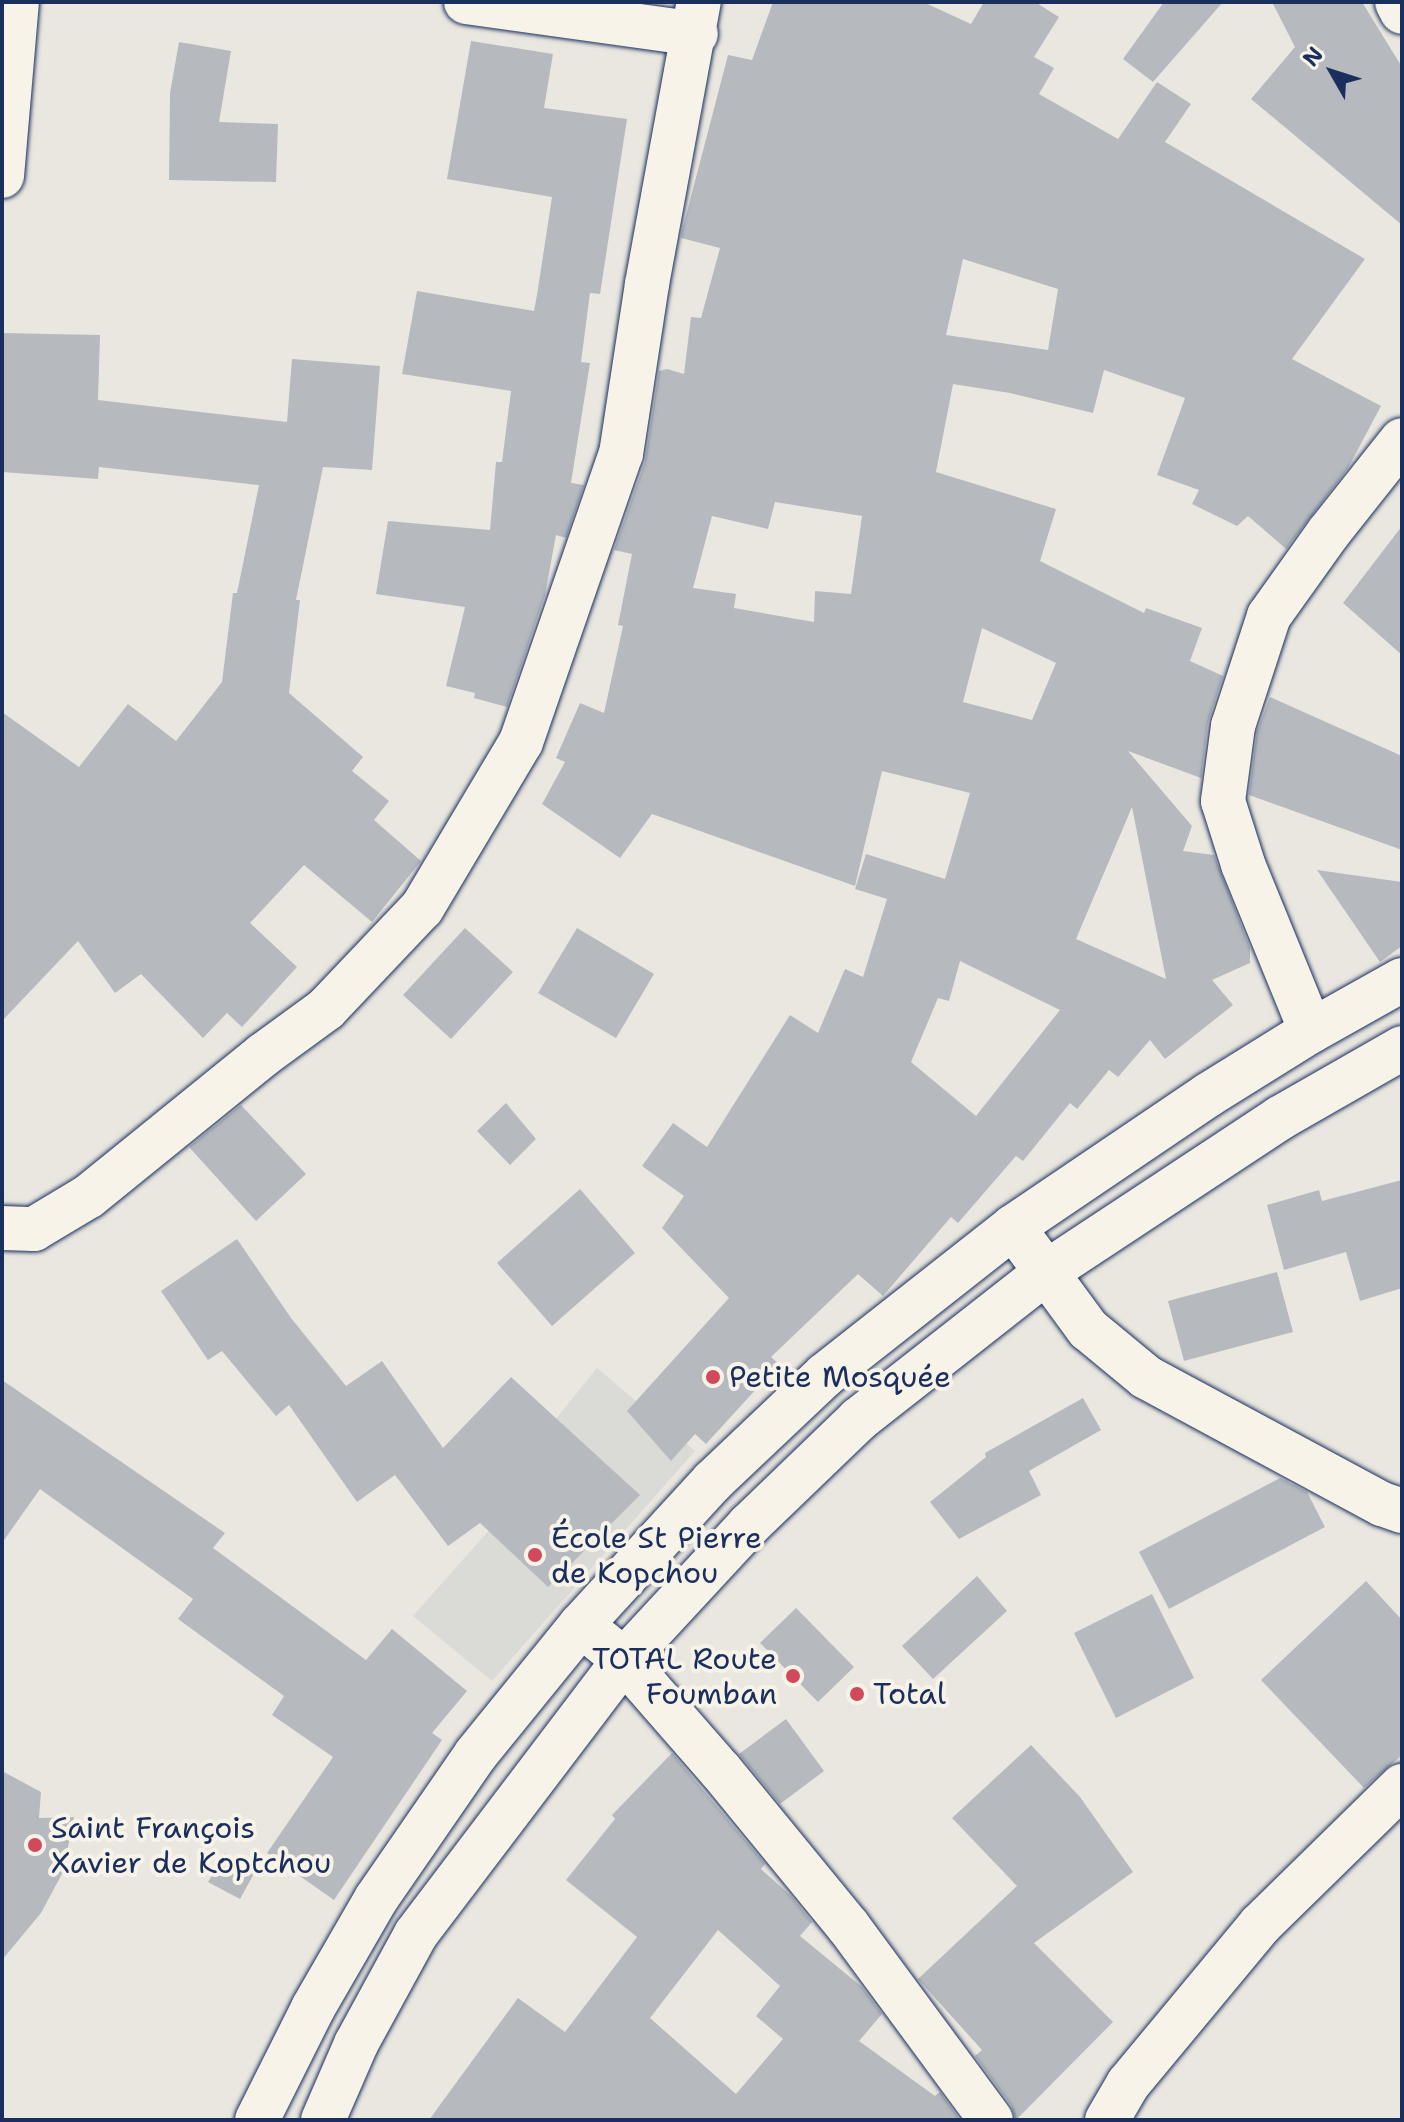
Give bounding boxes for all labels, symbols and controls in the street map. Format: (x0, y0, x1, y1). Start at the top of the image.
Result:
north arrow (1292, 32, 1372, 112)
text: N (1296, 41, 1330, 72)
place label: Petite Mosquée (729, 1359, 951, 1395)
marker: Petite Mosquée (704, 1368, 722, 1386)
place label: École St Pierre de Kopchou (551, 1520, 762, 1590)
marker: École St Pierre de Kopchou (526, 1546, 544, 1564)
place label: TOTAL Route Foumban (592, 1641, 777, 1712)
marker: TOTAL Route Foumban (784, 1667, 802, 1685)
place label: Total (873, 1676, 946, 1712)
marker: Total (848, 1685, 866, 1703)
place label: Saint François Xavier de Koptchou (51, 1810, 331, 1880)
marker: Saint François Xavier de Koptchou (26, 1836, 44, 1854)

